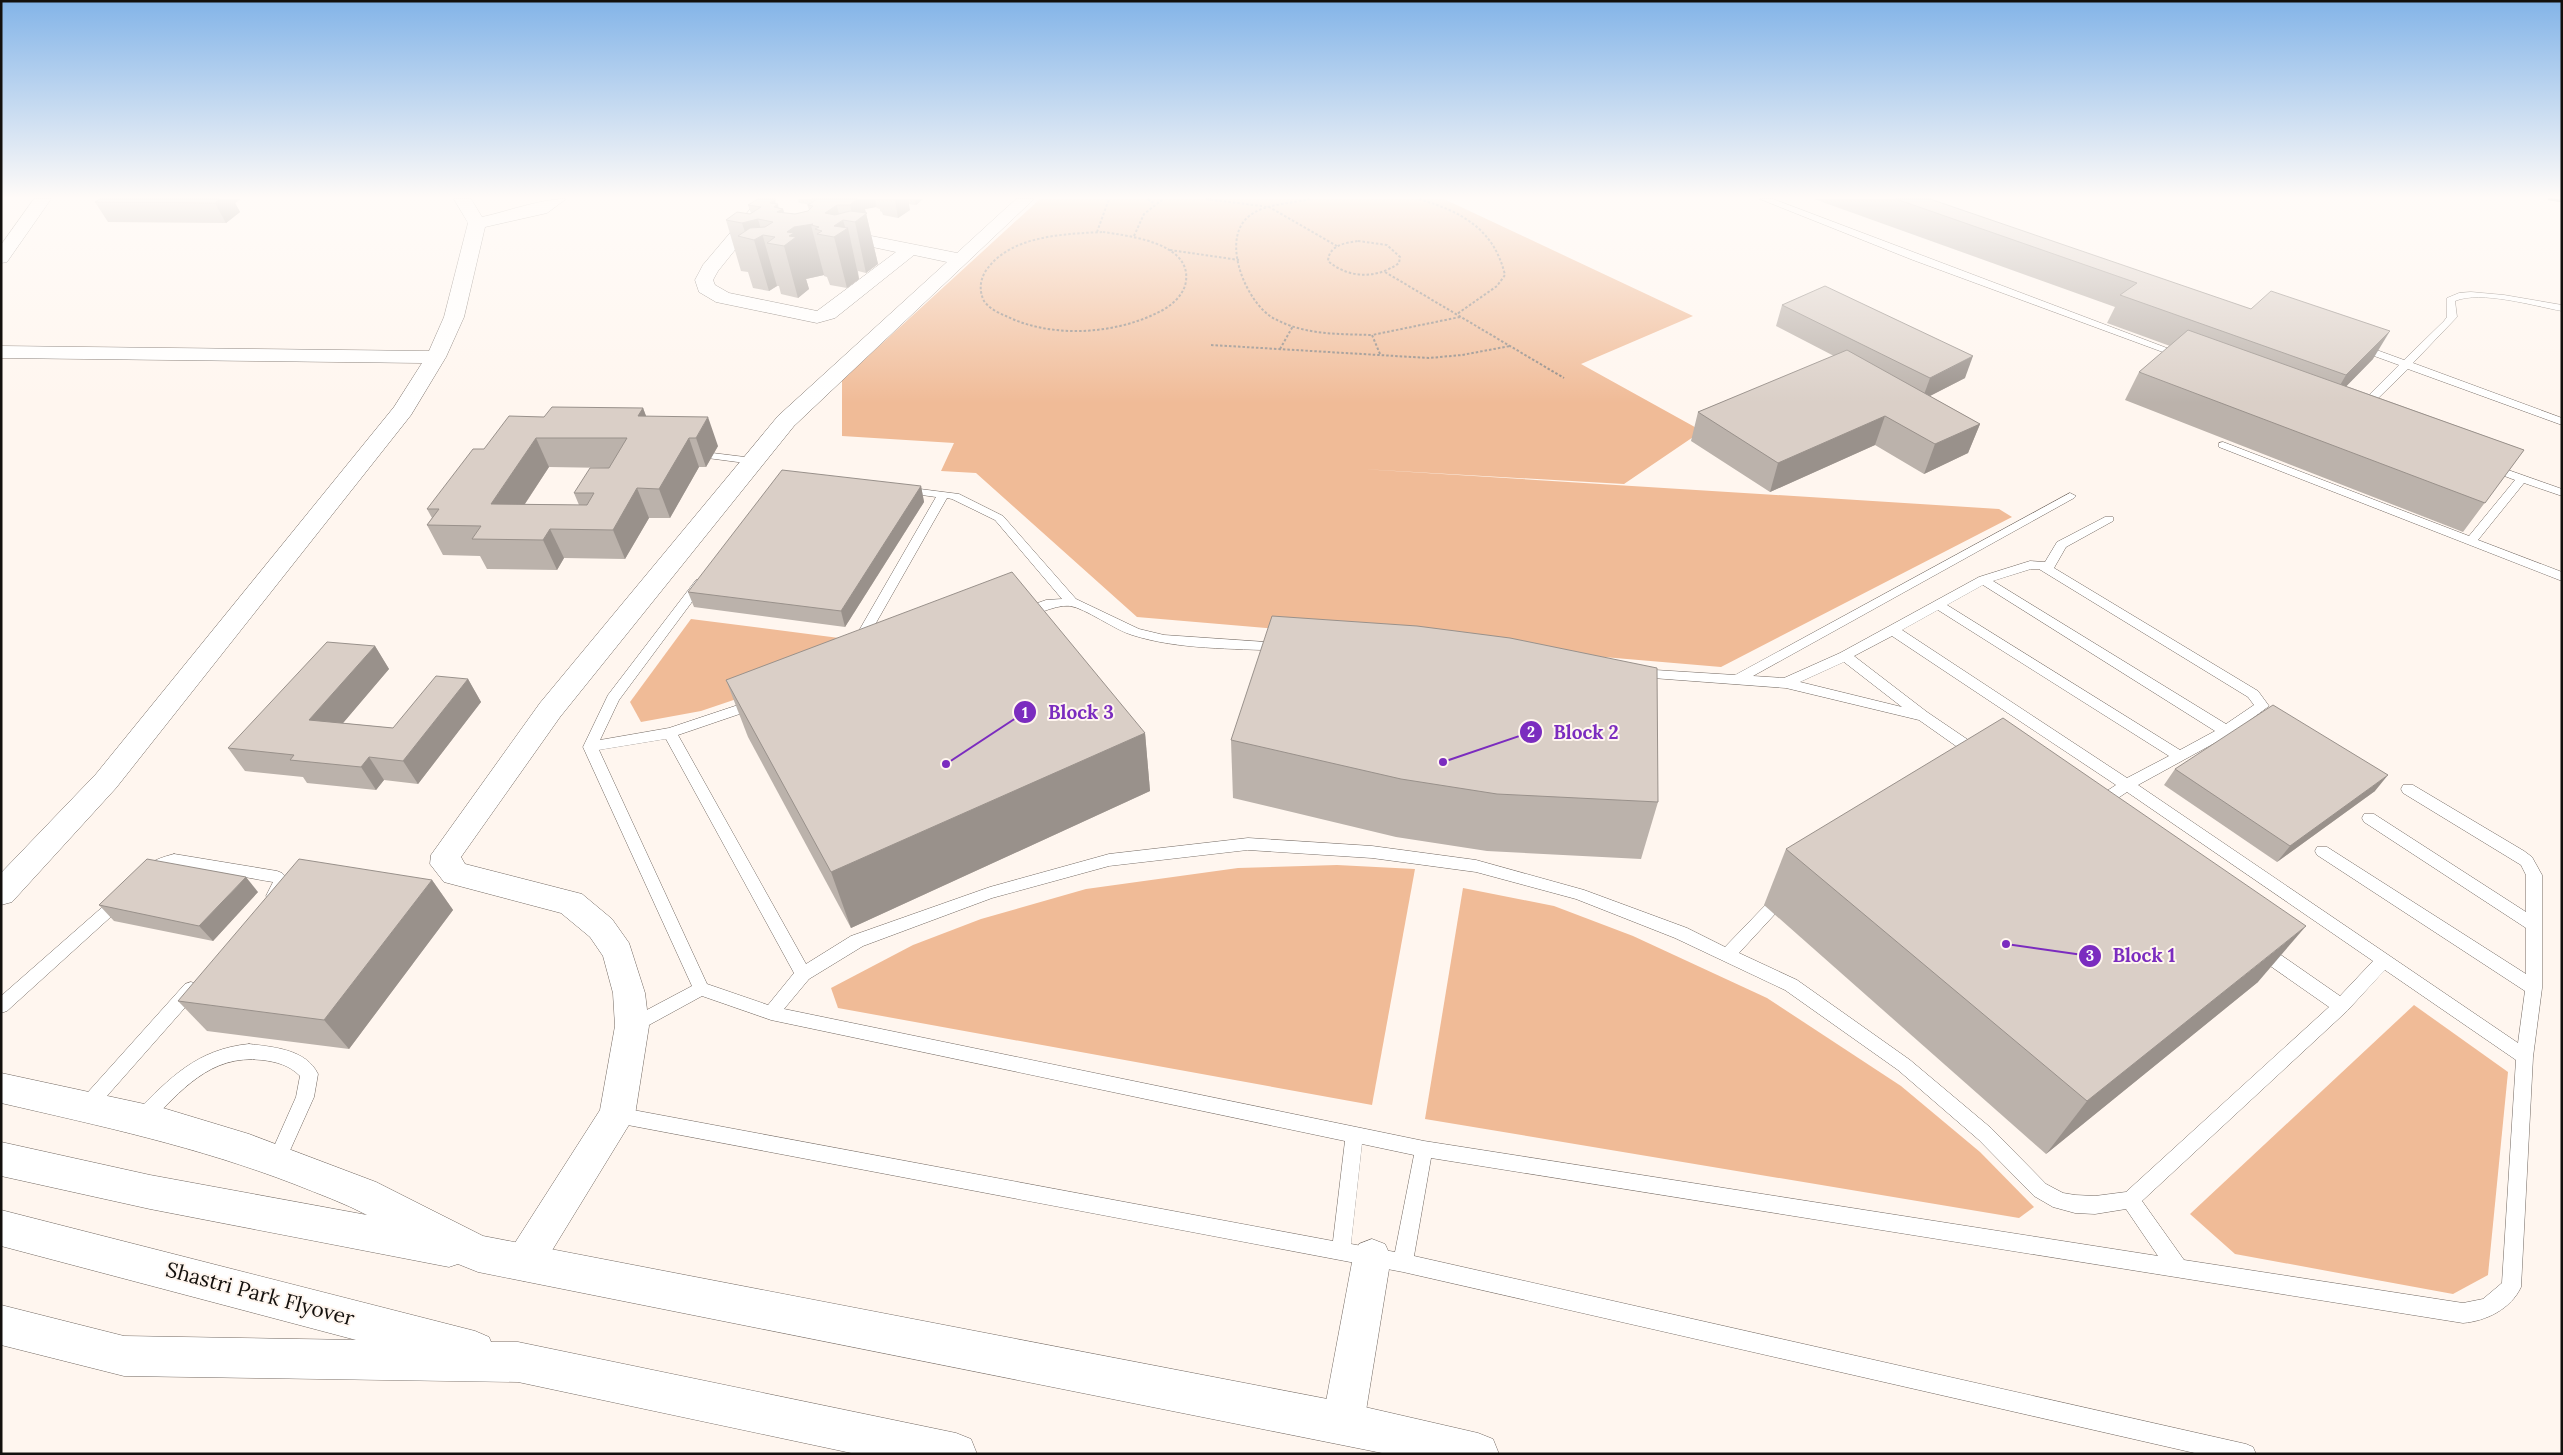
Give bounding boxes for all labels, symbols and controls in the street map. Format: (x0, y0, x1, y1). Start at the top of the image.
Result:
callout: Block 3 (1013, 695, 1124, 729)
text: Block 3 (1048, 700, 1114, 724)
text: 1 (1022, 703, 1028, 722)
callout: Block 2 (1518, 715, 1628, 749)
text: Block 2 (1553, 720, 1619, 744)
text: 2 (1527, 722, 1535, 741)
callout: Block 1 (2078, 939, 2186, 973)
text: Block 1 (2113, 943, 2175, 967)
text: 3 (2086, 946, 2094, 965)
street label: Shastri Park Flyover (163, 1255, 357, 1332)

